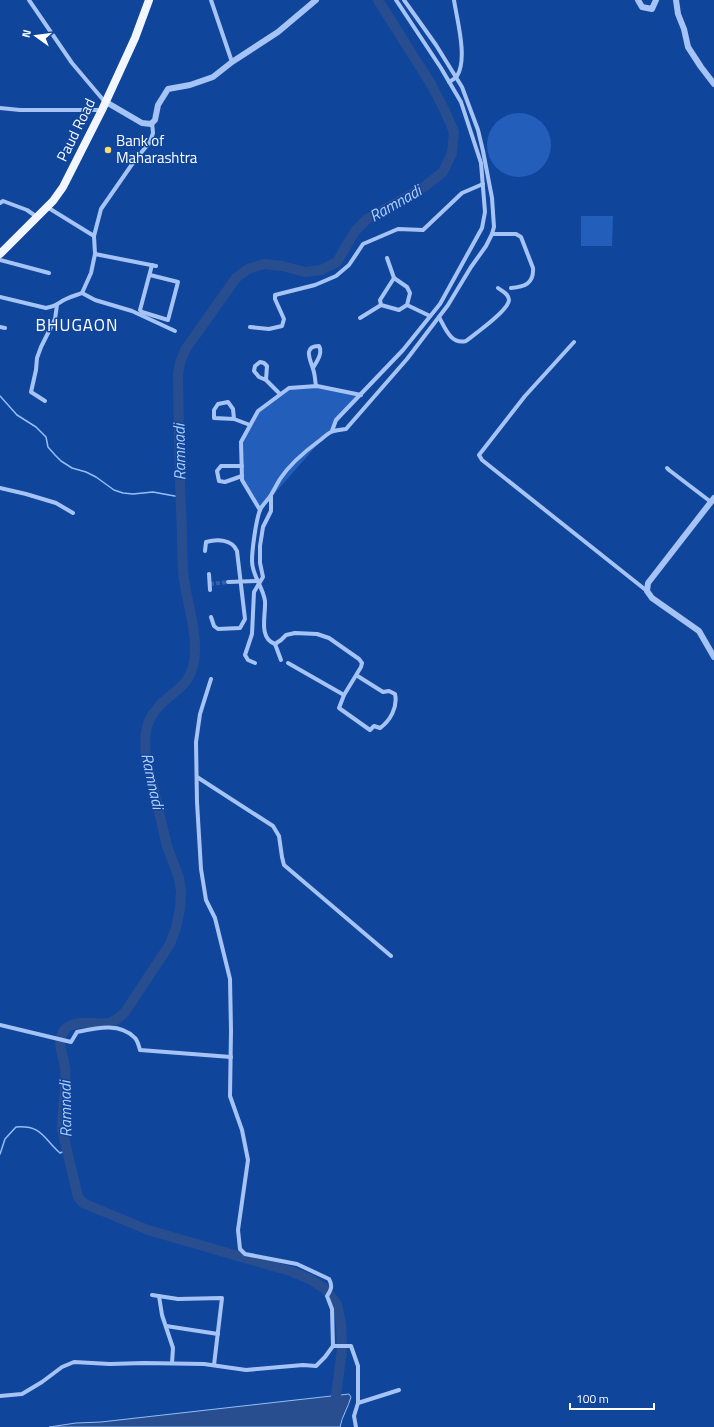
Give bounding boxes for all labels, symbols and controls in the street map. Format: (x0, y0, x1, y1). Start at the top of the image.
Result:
north arrow (16, 16, 56, 56)
text: N (18, 28, 35, 39)
street label: Paud Road (50, 94, 101, 165)
place label: Bank of Maharashtra (116, 129, 198, 169)
marker: Bank of Maharashtra (103, 145, 113, 155)
water label: Ramnadi (364, 178, 427, 228)
district label: BHUGAON (35, 312, 119, 338)
water label: Ramnadi (166, 422, 191, 481)
water label: Ramnadi (135, 751, 171, 813)
water label: Ramnadi (52, 1079, 77, 1138)
scale bar (570, 1385, 654, 1411)
text: 100 m (576, 1389, 609, 1408)

